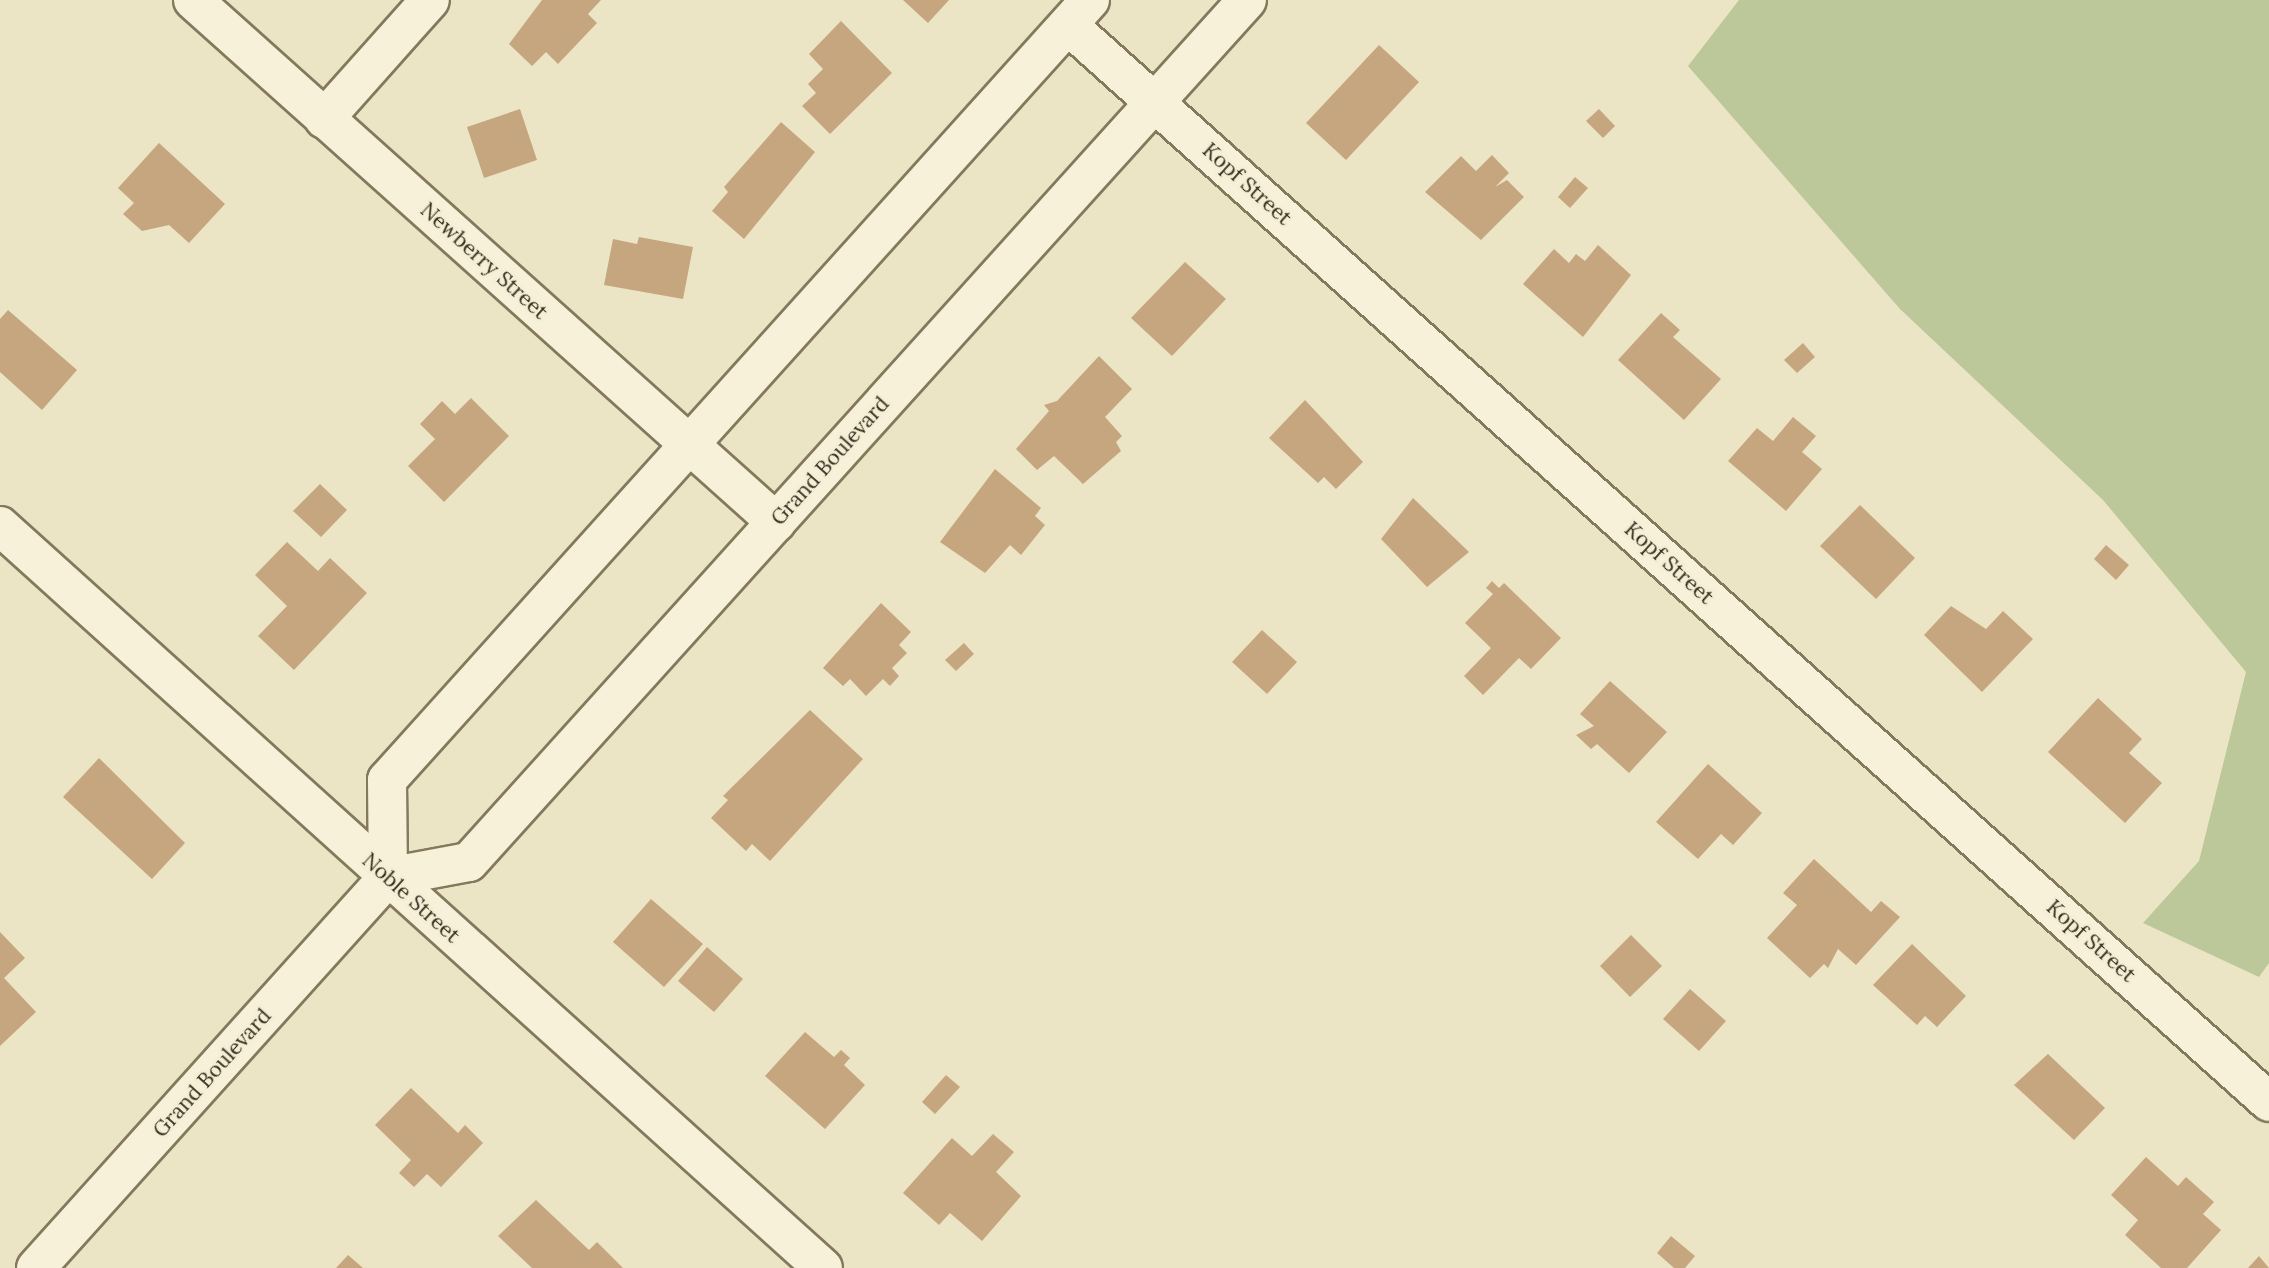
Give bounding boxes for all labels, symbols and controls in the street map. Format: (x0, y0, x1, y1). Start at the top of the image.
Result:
street label: Kopf Street (1197, 138, 1297, 230)
street label: Newberry Street (415, 197, 553, 325)
street label: Grand Boulevard (766, 392, 894, 530)
street label: Kopf Street (1619, 517, 1719, 609)
street label: Noble Street (357, 848, 465, 948)
street label: Kopf Street (2041, 895, 2141, 987)
street label: Grand Boulevard (148, 1004, 276, 1142)

